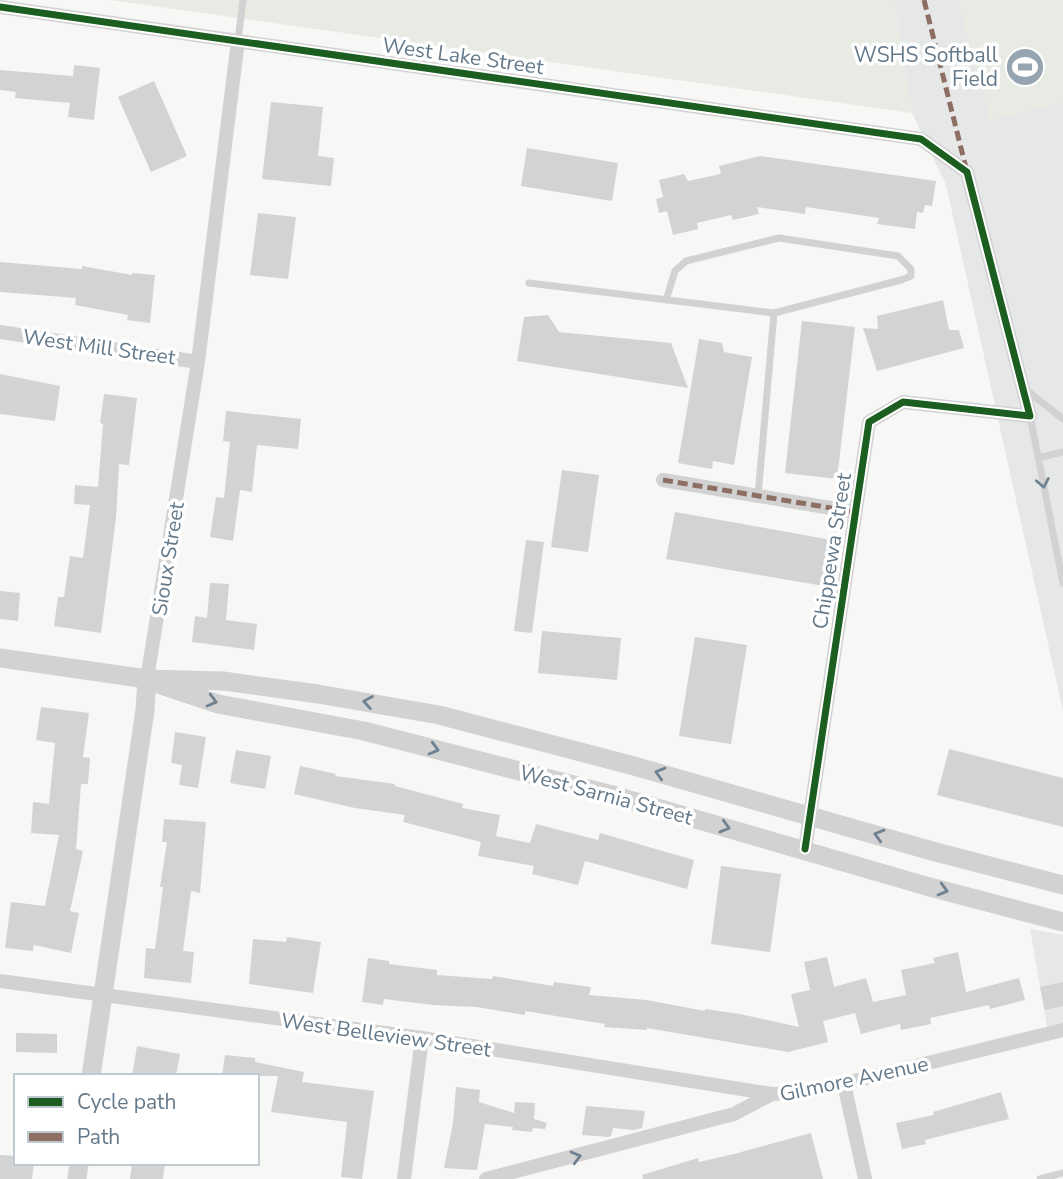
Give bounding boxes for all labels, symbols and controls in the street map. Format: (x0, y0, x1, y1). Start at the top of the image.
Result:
street label: West Lake Street (381, 31, 546, 81)
place label: WSHS Softball Field (854, 41, 999, 93)
sports icon: WSHS Softball Field (1004, 46, 1046, 88)
street label: West Mill Street (21, 322, 178, 372)
street label: Chippewa Street (806, 470, 858, 631)
one-way arrow (1035, 477, 1050, 489)
street label: Sioux Street (145, 499, 191, 618)
one-way arrow (206, 693, 218, 708)
one-way arrow (362, 695, 374, 710)
one-way arrow (428, 741, 440, 755)
street label: West Sarnia Street (516, 758, 696, 832)
one-way arrow (654, 767, 666, 781)
one-way arrow (719, 818, 731, 833)
one-way arrow (873, 829, 885, 844)
one-way arrow (937, 882, 949, 896)
street label: West Belleview Street (279, 1006, 493, 1064)
street label: Gilmore Avenue (777, 1050, 931, 1108)
legend (14, 1074, 259, 1165)
text: Cycle path (77, 1088, 176, 1116)
text: Path (77, 1123, 120, 1151)
one-way arrow (570, 1151, 582, 1165)

